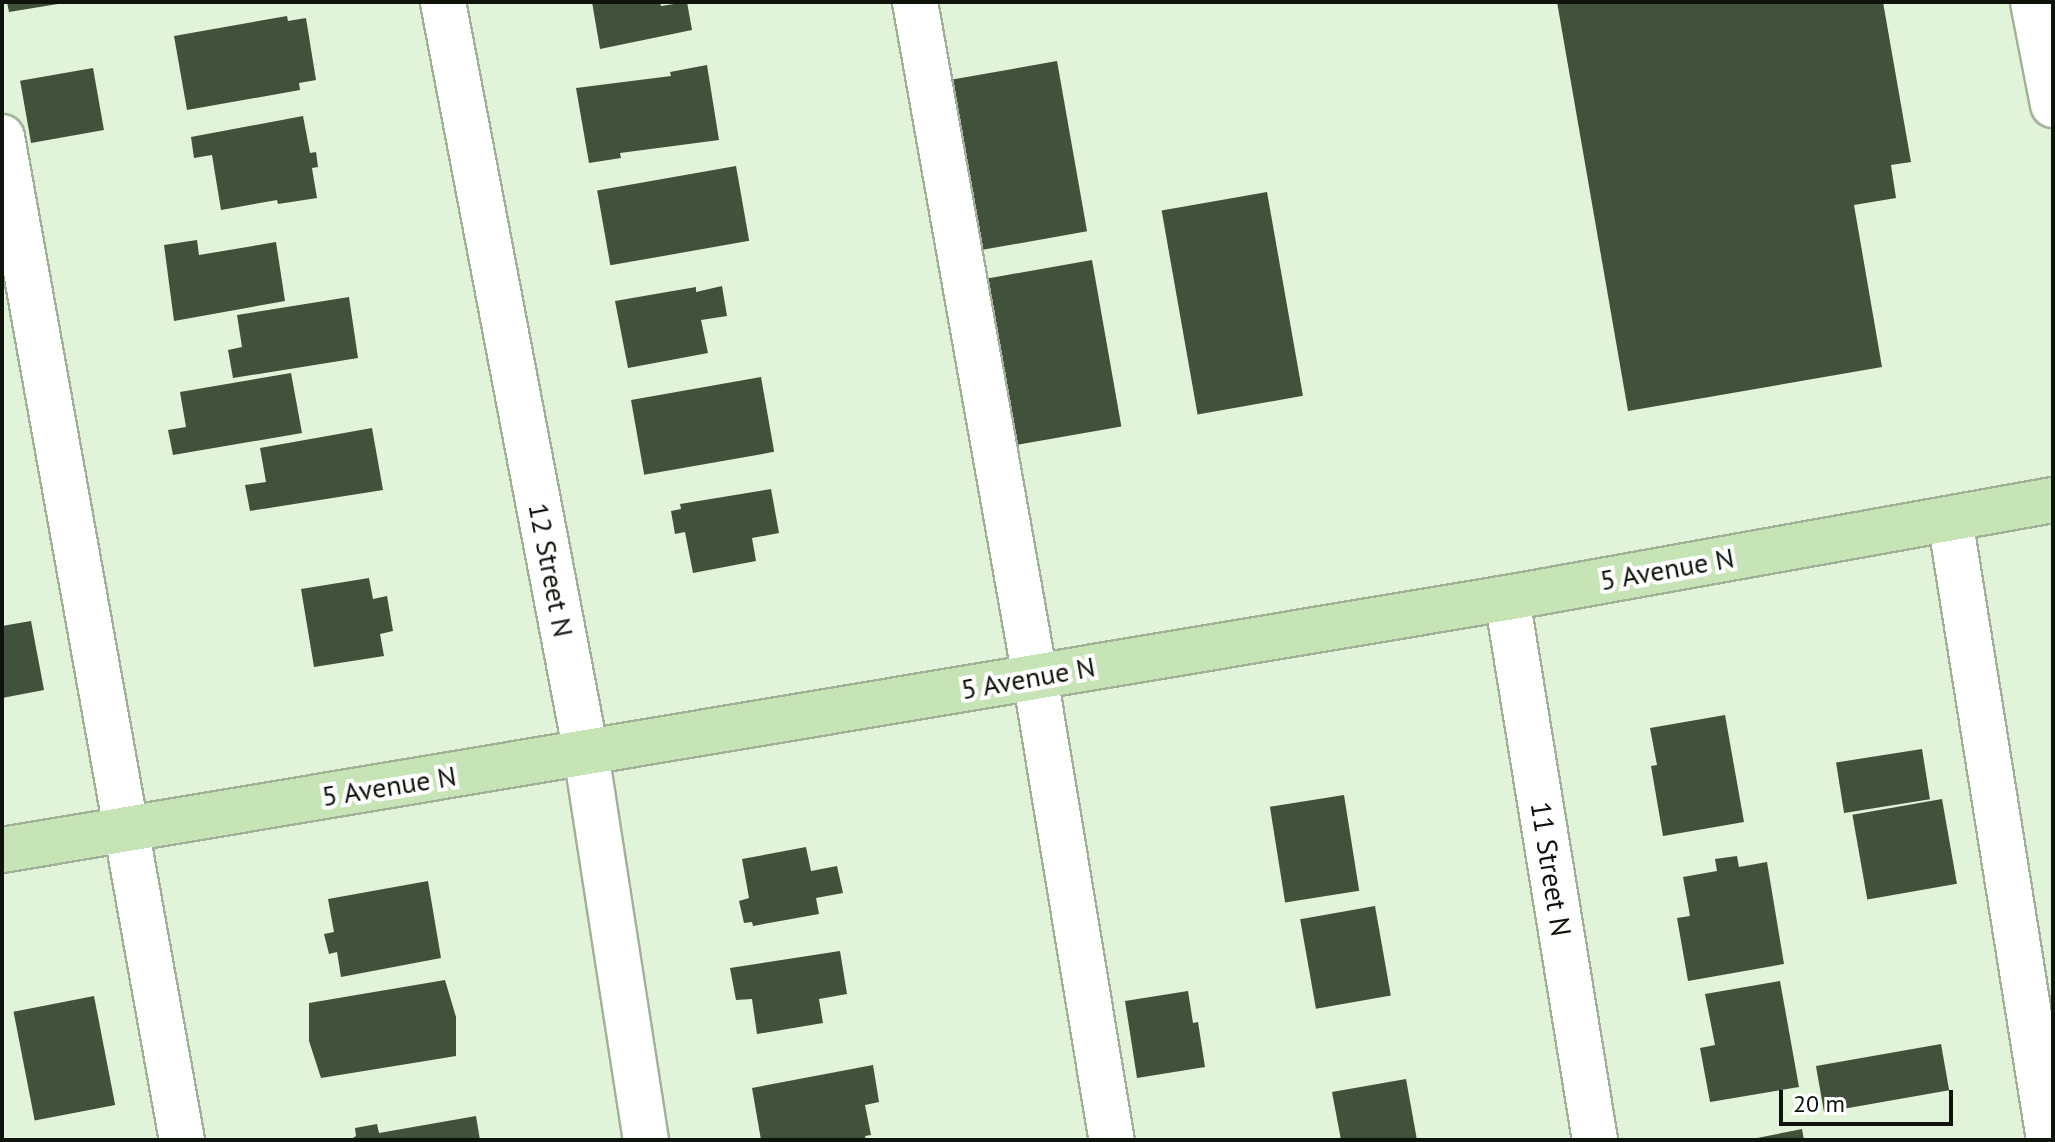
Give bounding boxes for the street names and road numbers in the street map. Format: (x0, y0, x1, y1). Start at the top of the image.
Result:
street label: 12 Street N (522, 500, 580, 640)
street label: 5 Avenue N (1597, 541, 1737, 597)
street label: 5 Avenue N (958, 650, 1098, 706)
street label: 5 Avenue N (319, 759, 459, 813)
street label: 11 Street N (1524, 799, 1578, 939)

